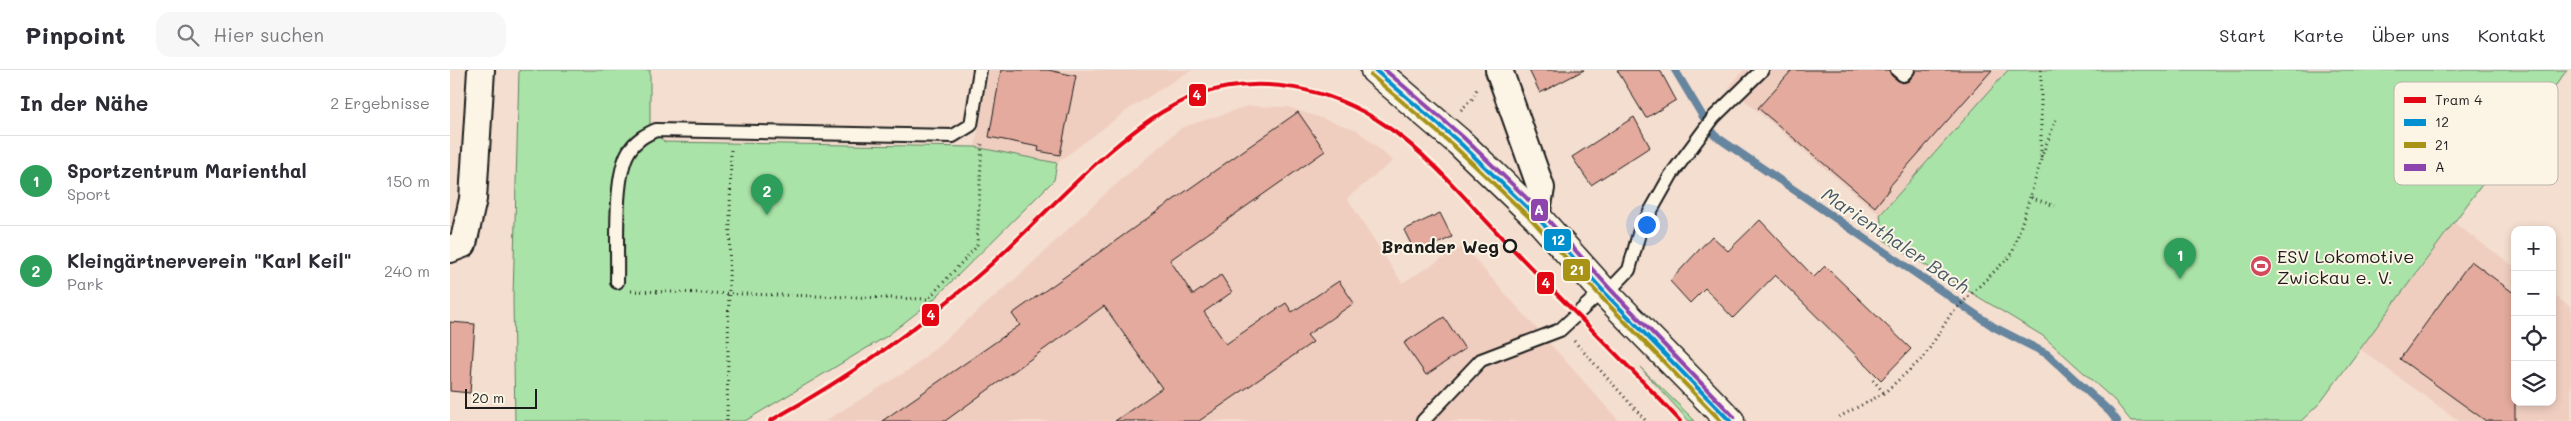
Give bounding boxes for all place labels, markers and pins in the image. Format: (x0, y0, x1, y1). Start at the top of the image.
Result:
pin: 2 (751, 174, 783, 215)
place label: Brander Weg (1381, 234, 1499, 258)
pin: 1 (2164, 238, 2196, 279)
marker: Brander Weg (1503, 239, 1517, 253)
place label: ESV Lokomotive Zwickau e. V. (2277, 244, 2414, 289)
sports icon: ESV Lokomotive Zwickau e. V. (2249, 254, 2273, 278)

